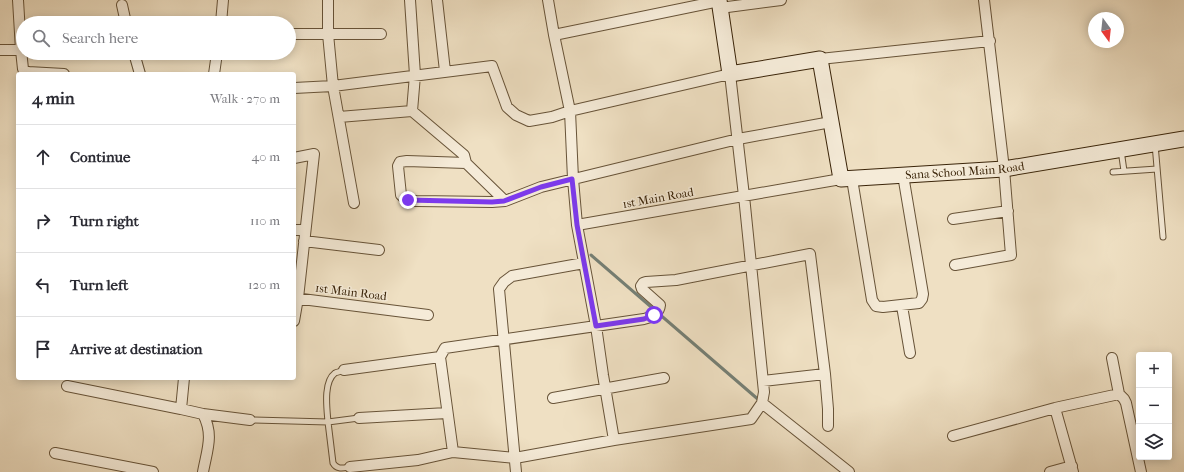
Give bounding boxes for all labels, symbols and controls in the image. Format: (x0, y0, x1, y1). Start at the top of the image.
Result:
north arrow (1088, 12, 1124, 48)
search box (16, 16, 296, 60)
icon: search (30, 27, 52, 49)
text: Search here (62, 29, 138, 47)
text: 4 min (32, 88, 75, 108)
text: Walk · 270 m (210, 91, 280, 106)
icon: ahead (32, 146, 54, 168)
text: Continue (70, 148, 130, 166)
text: 40 m (252, 149, 280, 164)
street label: Sana School Main Road (905, 159, 1026, 182)
street label: 1st Main Road (621, 185, 695, 211)
route end (399, 191, 417, 209)
icon: right (32, 210, 54, 232)
text: Turn right (70, 212, 139, 230)
text: 110 m (250, 213, 280, 228)
icon: left (32, 274, 54, 296)
text: Turn left (70, 276, 128, 294)
text: 120 m (248, 277, 280, 292)
street label: 1st Main Road (314, 281, 388, 303)
route start (645, 306, 663, 324)
icon: arrive (32, 338, 54, 360)
text: Arrive at destination (70, 340, 202, 358)
map controls (1136, 352, 1172, 460)
button: + (1136, 352, 1172, 388)
button: − (1136, 388, 1172, 424)
button: layers (1136, 424, 1172, 460)

